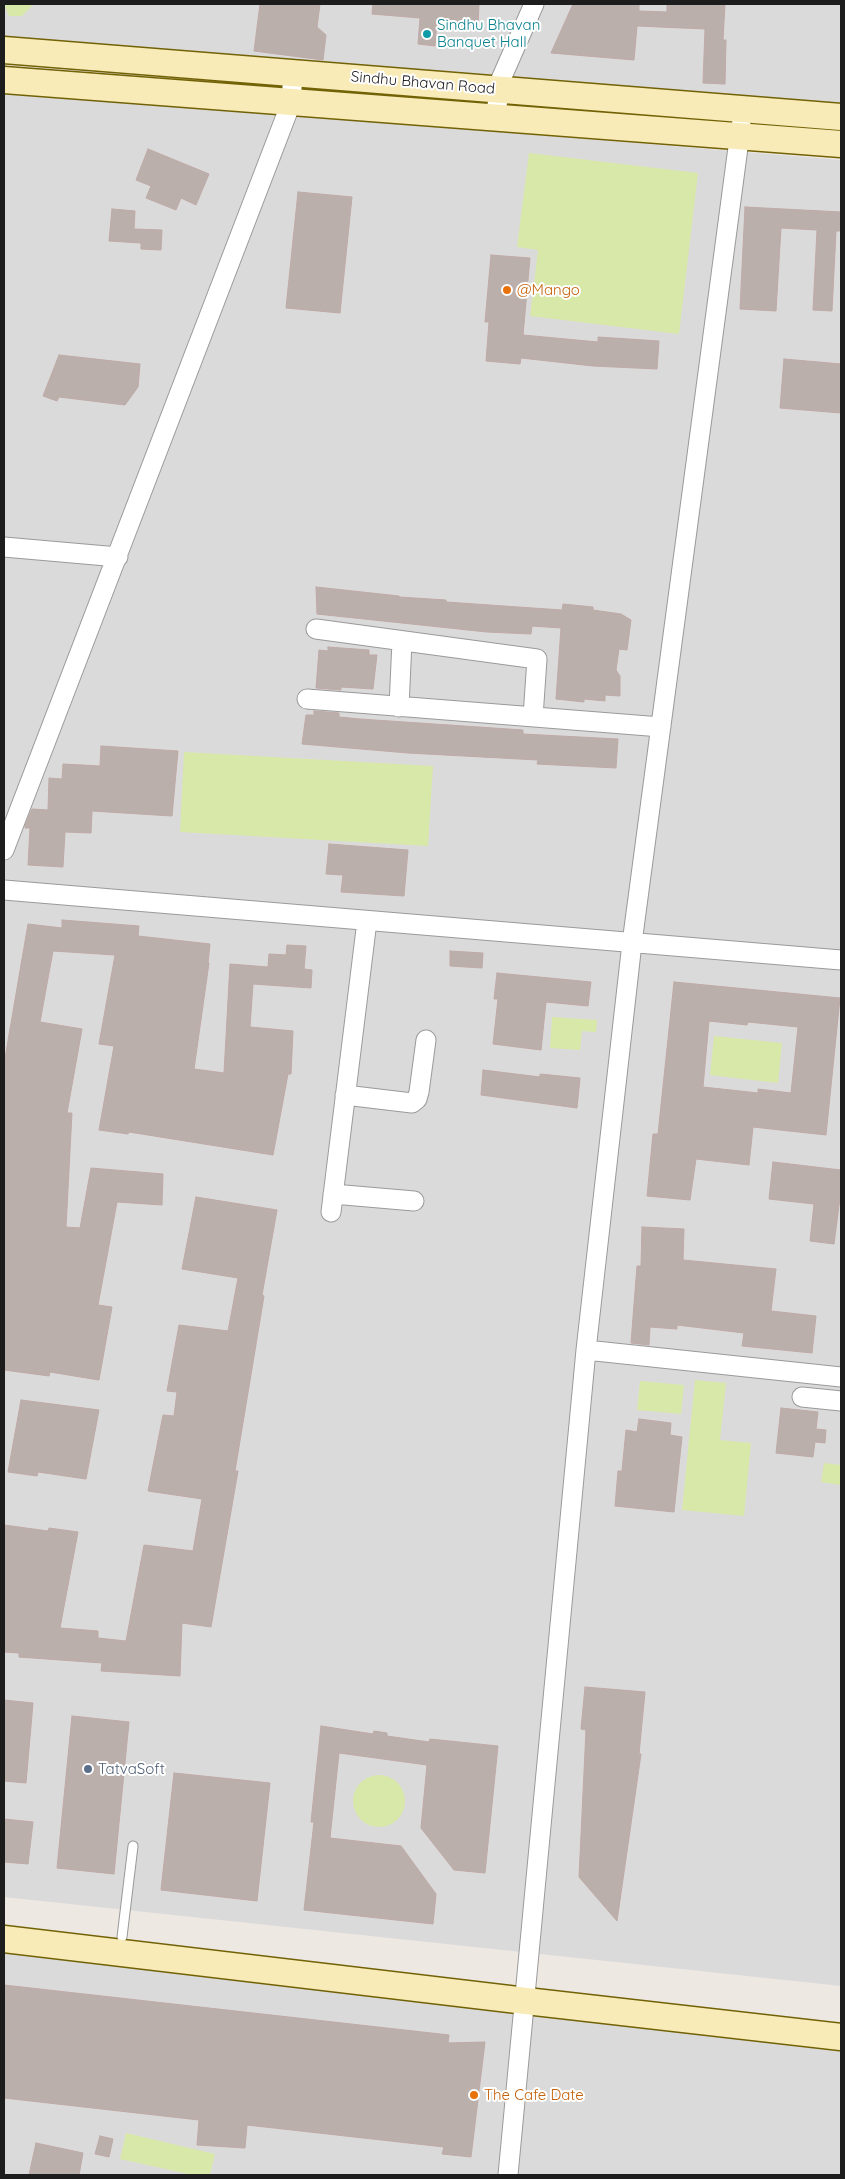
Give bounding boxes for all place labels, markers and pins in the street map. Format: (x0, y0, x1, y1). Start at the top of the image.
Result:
place label: Sindhu Bhavan Banquet Hall (437, 16, 540, 51)
marker: Sindhu Bhavan Banquet Hall (421, 28, 433, 40)
place label: @Mango (517, 281, 580, 299)
marker: @Mango (501, 284, 513, 296)
place label: TatvaSoft (98, 1760, 165, 1778)
marker: TatvaSoft (82, 1763, 94, 1775)
place label: The Cafe Date (484, 2086, 584, 2104)
marker: The Cafe Date (468, 2089, 480, 2101)

